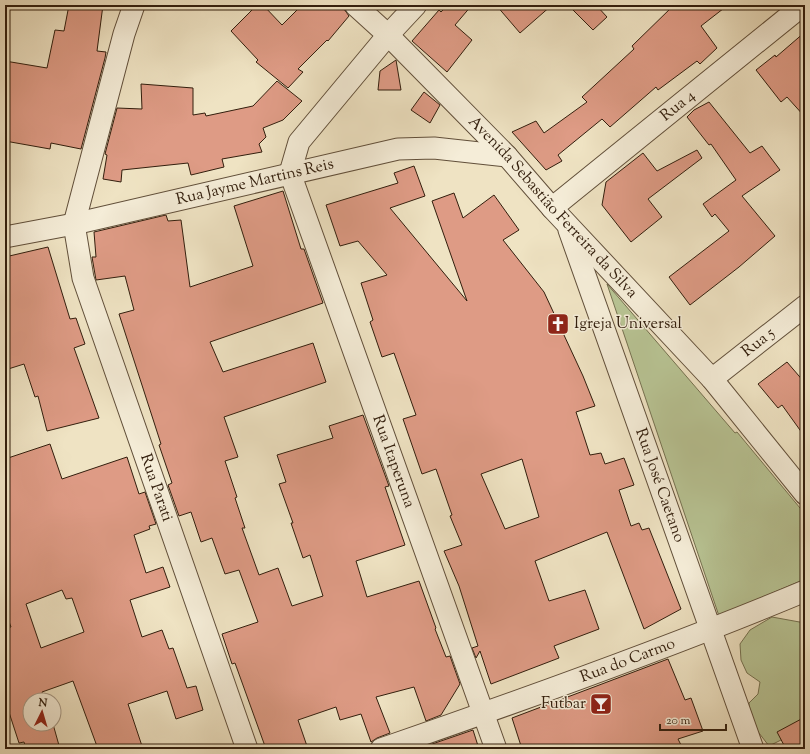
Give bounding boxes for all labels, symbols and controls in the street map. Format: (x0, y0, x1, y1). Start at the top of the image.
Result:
street label: Rua 4 (656, 85, 700, 127)
street label: Avenida Sebastião Ferreira da Silva (463, 111, 643, 304)
street label: Rua Jayme Martins Reis (174, 153, 336, 211)
church icon: Igreja Universal (545, 311, 571, 337)
place label: Igreja Universal (574, 313, 683, 336)
street label: Rua 5 (737, 322, 780, 363)
street label: Rua Itaperuna (366, 412, 421, 512)
street label: Rua José Caetano (629, 425, 690, 546)
street label: Rua Parati (134, 451, 179, 525)
street label: Rua do Carmo (577, 632, 679, 689)
bar icon: Futbar (588, 691, 614, 717)
north arrow (22, 692, 62, 732)
place label: Futbar (541, 693, 586, 716)
text: N (37, 695, 48, 711)
scale bar (660, 706, 726, 732)
text: 20 m (666, 712, 691, 730)

